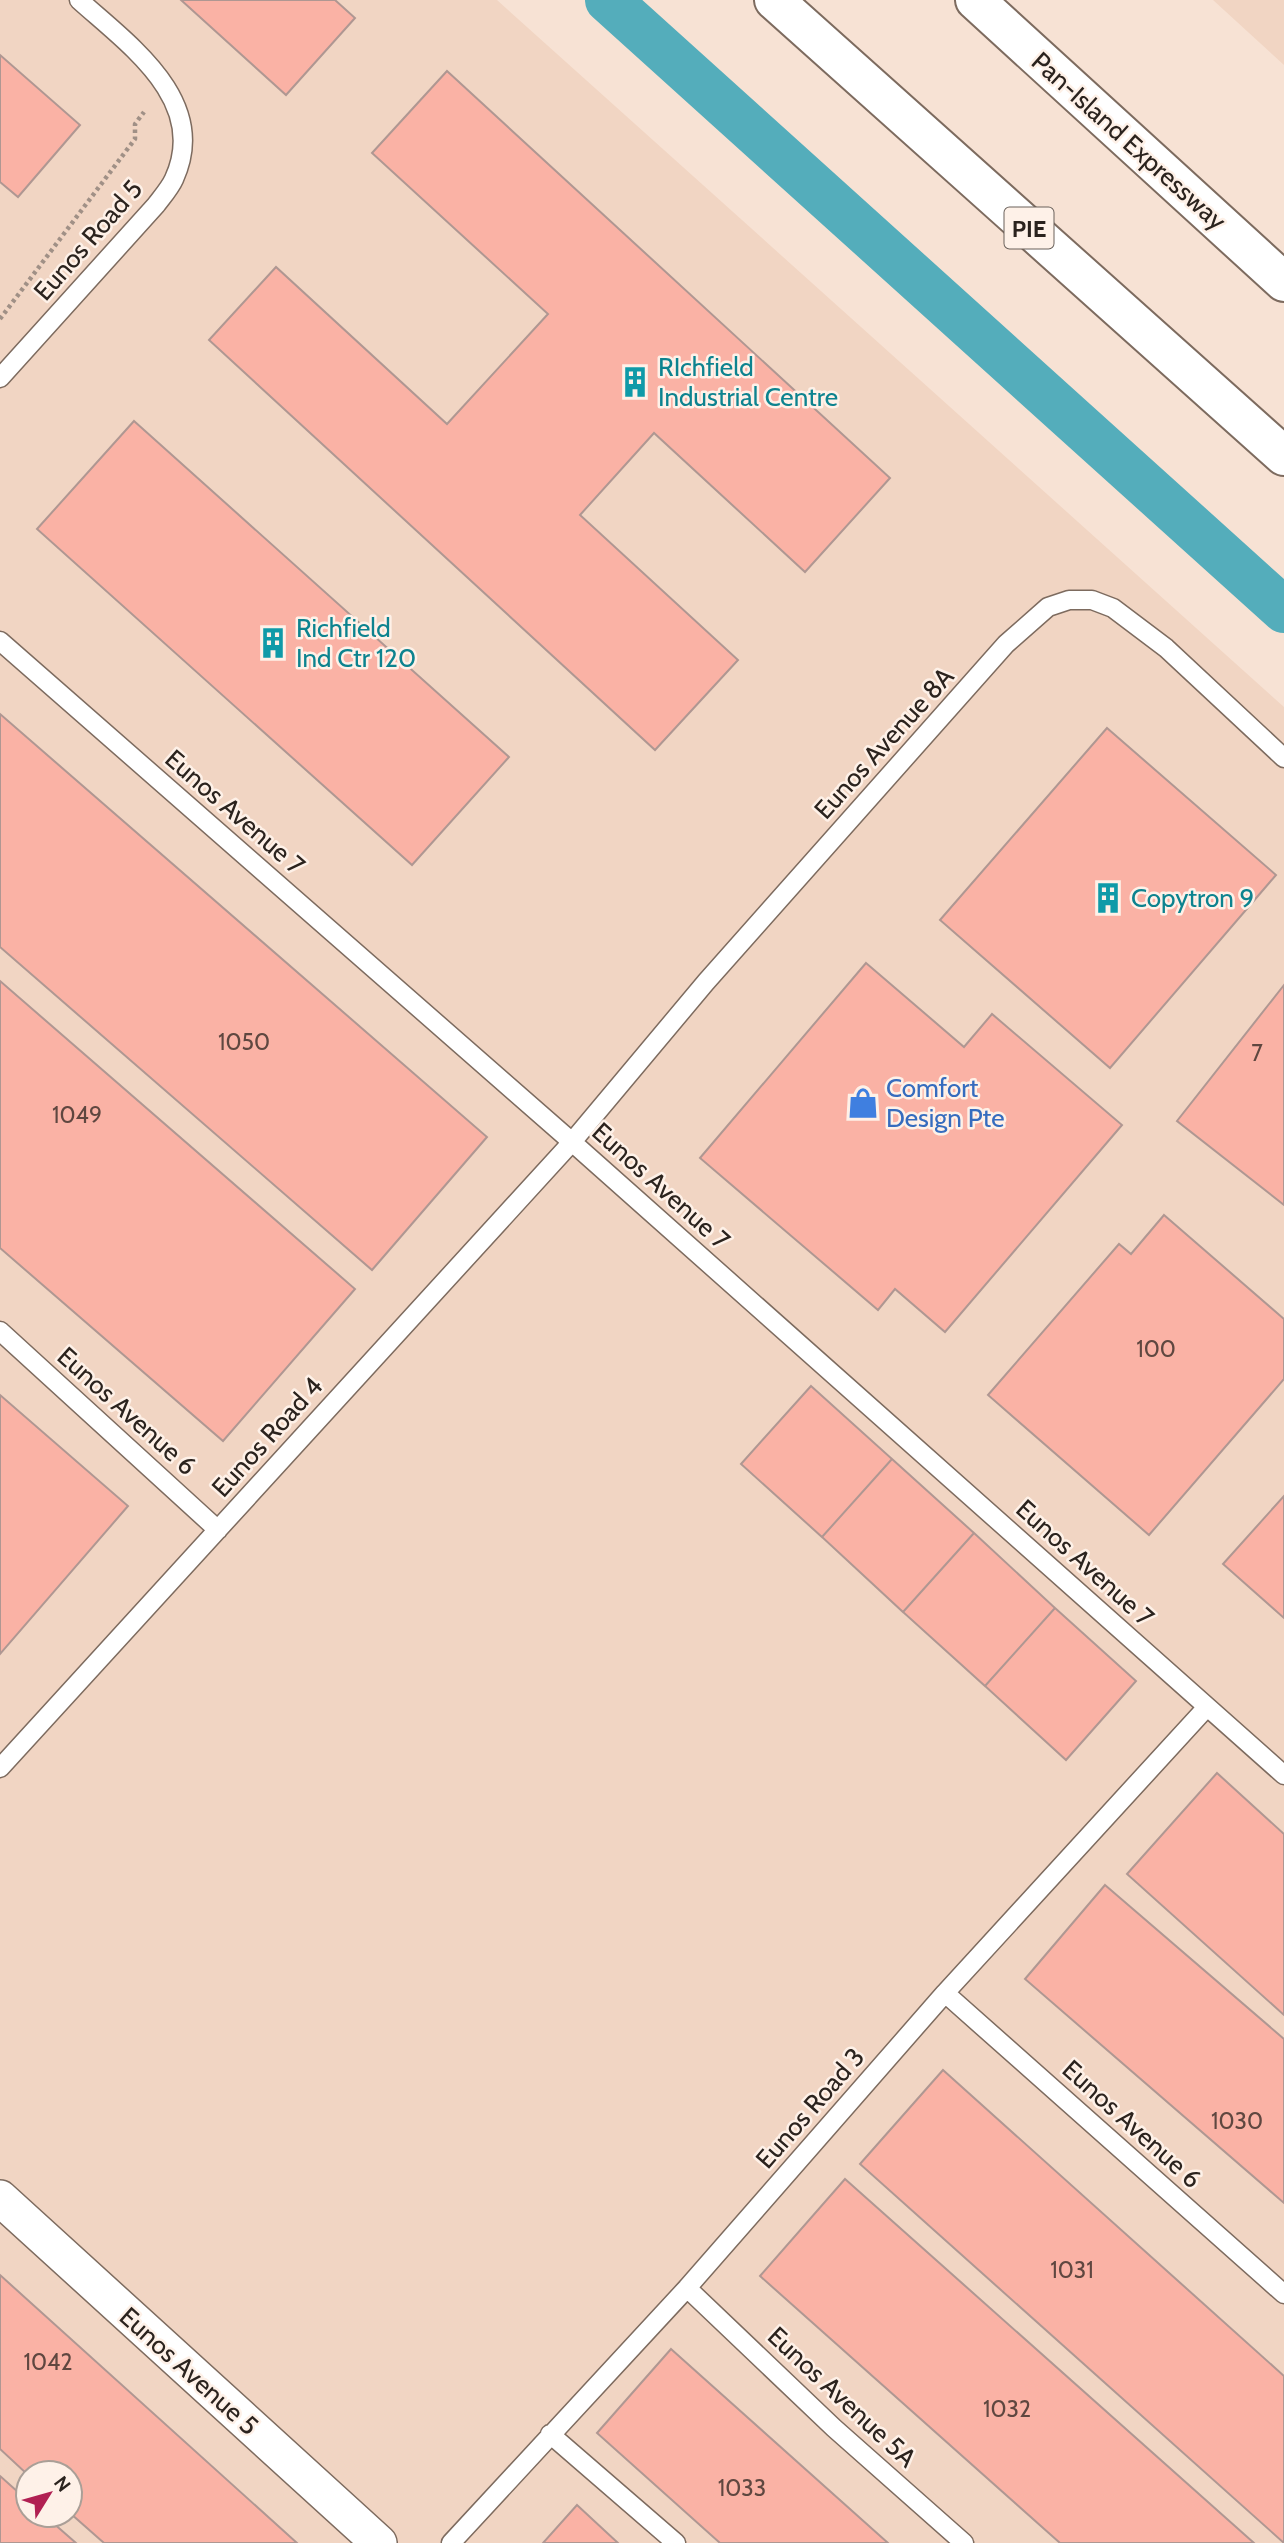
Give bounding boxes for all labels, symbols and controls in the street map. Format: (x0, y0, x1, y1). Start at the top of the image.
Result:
street label: Pan-Island Expressway (1025, 45, 1233, 237)
street label: Eunos Road 5 (27, 173, 149, 307)
road number: PIE (1004, 208, 1054, 248)
place label: RIchfield Industrial Centre (658, 351, 838, 413)
building icon: RIchfield Industrial Centre (618, 365, 652, 399)
place label: Richfield Ind Ctr 120 (296, 612, 416, 674)
building icon: Richfield Ind Ctr 120 (256, 626, 290, 660)
street label: Eunos Avenue 8A (808, 661, 960, 825)
street label: Eunos Avenue 7 (159, 743, 311, 881)
building icon: Copytron 9 (1091, 881, 1125, 915)
place label: Copytron 9 (1131, 882, 1254, 914)
house number: 1050 (218, 1028, 270, 1056)
house number: 7 (1251, 1039, 1263, 1067)
place label: Comfort Design Pte (886, 1072, 1005, 1134)
shop icon: Comfort Design Pte (846, 1086, 880, 1120)
house number: 1049 (52, 1101, 102, 1129)
street label: Eunos Avenue 7 (585, 1116, 737, 1256)
house number: 100 (1136, 1335, 1176, 1363)
street label: Eunos Avenue 6 (51, 1340, 203, 1482)
street label: Eunos Road 4 (205, 1370, 329, 1504)
street label: Eunos Avenue 7 (1009, 1493, 1161, 1633)
street label: Eunos Road 3 (749, 2041, 871, 2175)
street label: Eunos Avenue 6 (1056, 2053, 1208, 2195)
house number: 1030 (1211, 2107, 1263, 2135)
house number: 1031 (1050, 2256, 1094, 2284)
street label: Eunos Avenue 5 (113, 2300, 265, 2442)
street label: Eunos Avenue 5A (761, 2320, 923, 2474)
house number: 1042 (24, 2348, 72, 2376)
house number: 1032 (983, 2395, 1031, 2423)
north arrow (14, 2459, 84, 2529)
text: N (49, 2472, 75, 2496)
house number: 1033 (718, 2474, 766, 2502)

